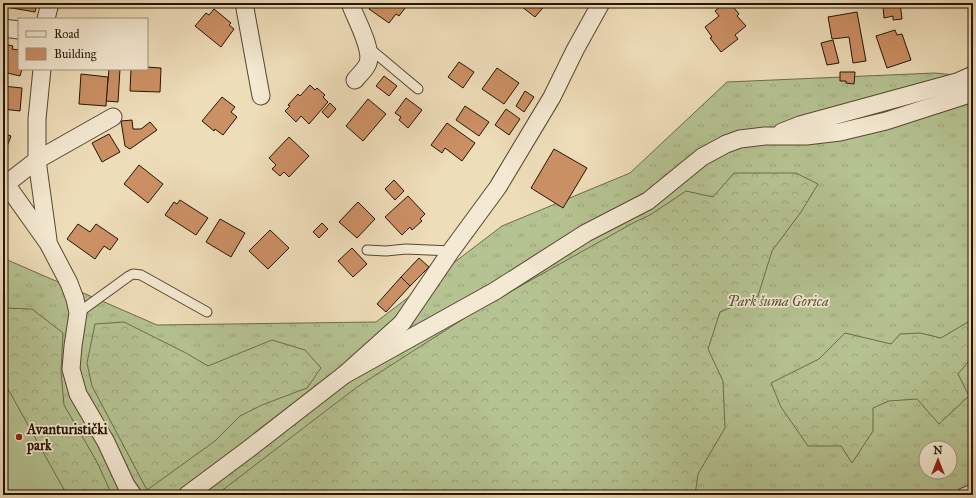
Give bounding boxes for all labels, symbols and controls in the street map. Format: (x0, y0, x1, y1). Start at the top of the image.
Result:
legend (18, 18, 148, 70)
text: Road (54, 27, 80, 41)
text: Building (54, 47, 97, 62)
park label: Park šuma Gorica (727, 293, 829, 310)
place label: Avanturistički park (26, 421, 108, 455)
marker: Avanturistički park (14, 432, 24, 442)
north arrow (918, 440, 958, 480)
text: N (933, 444, 943, 457)

